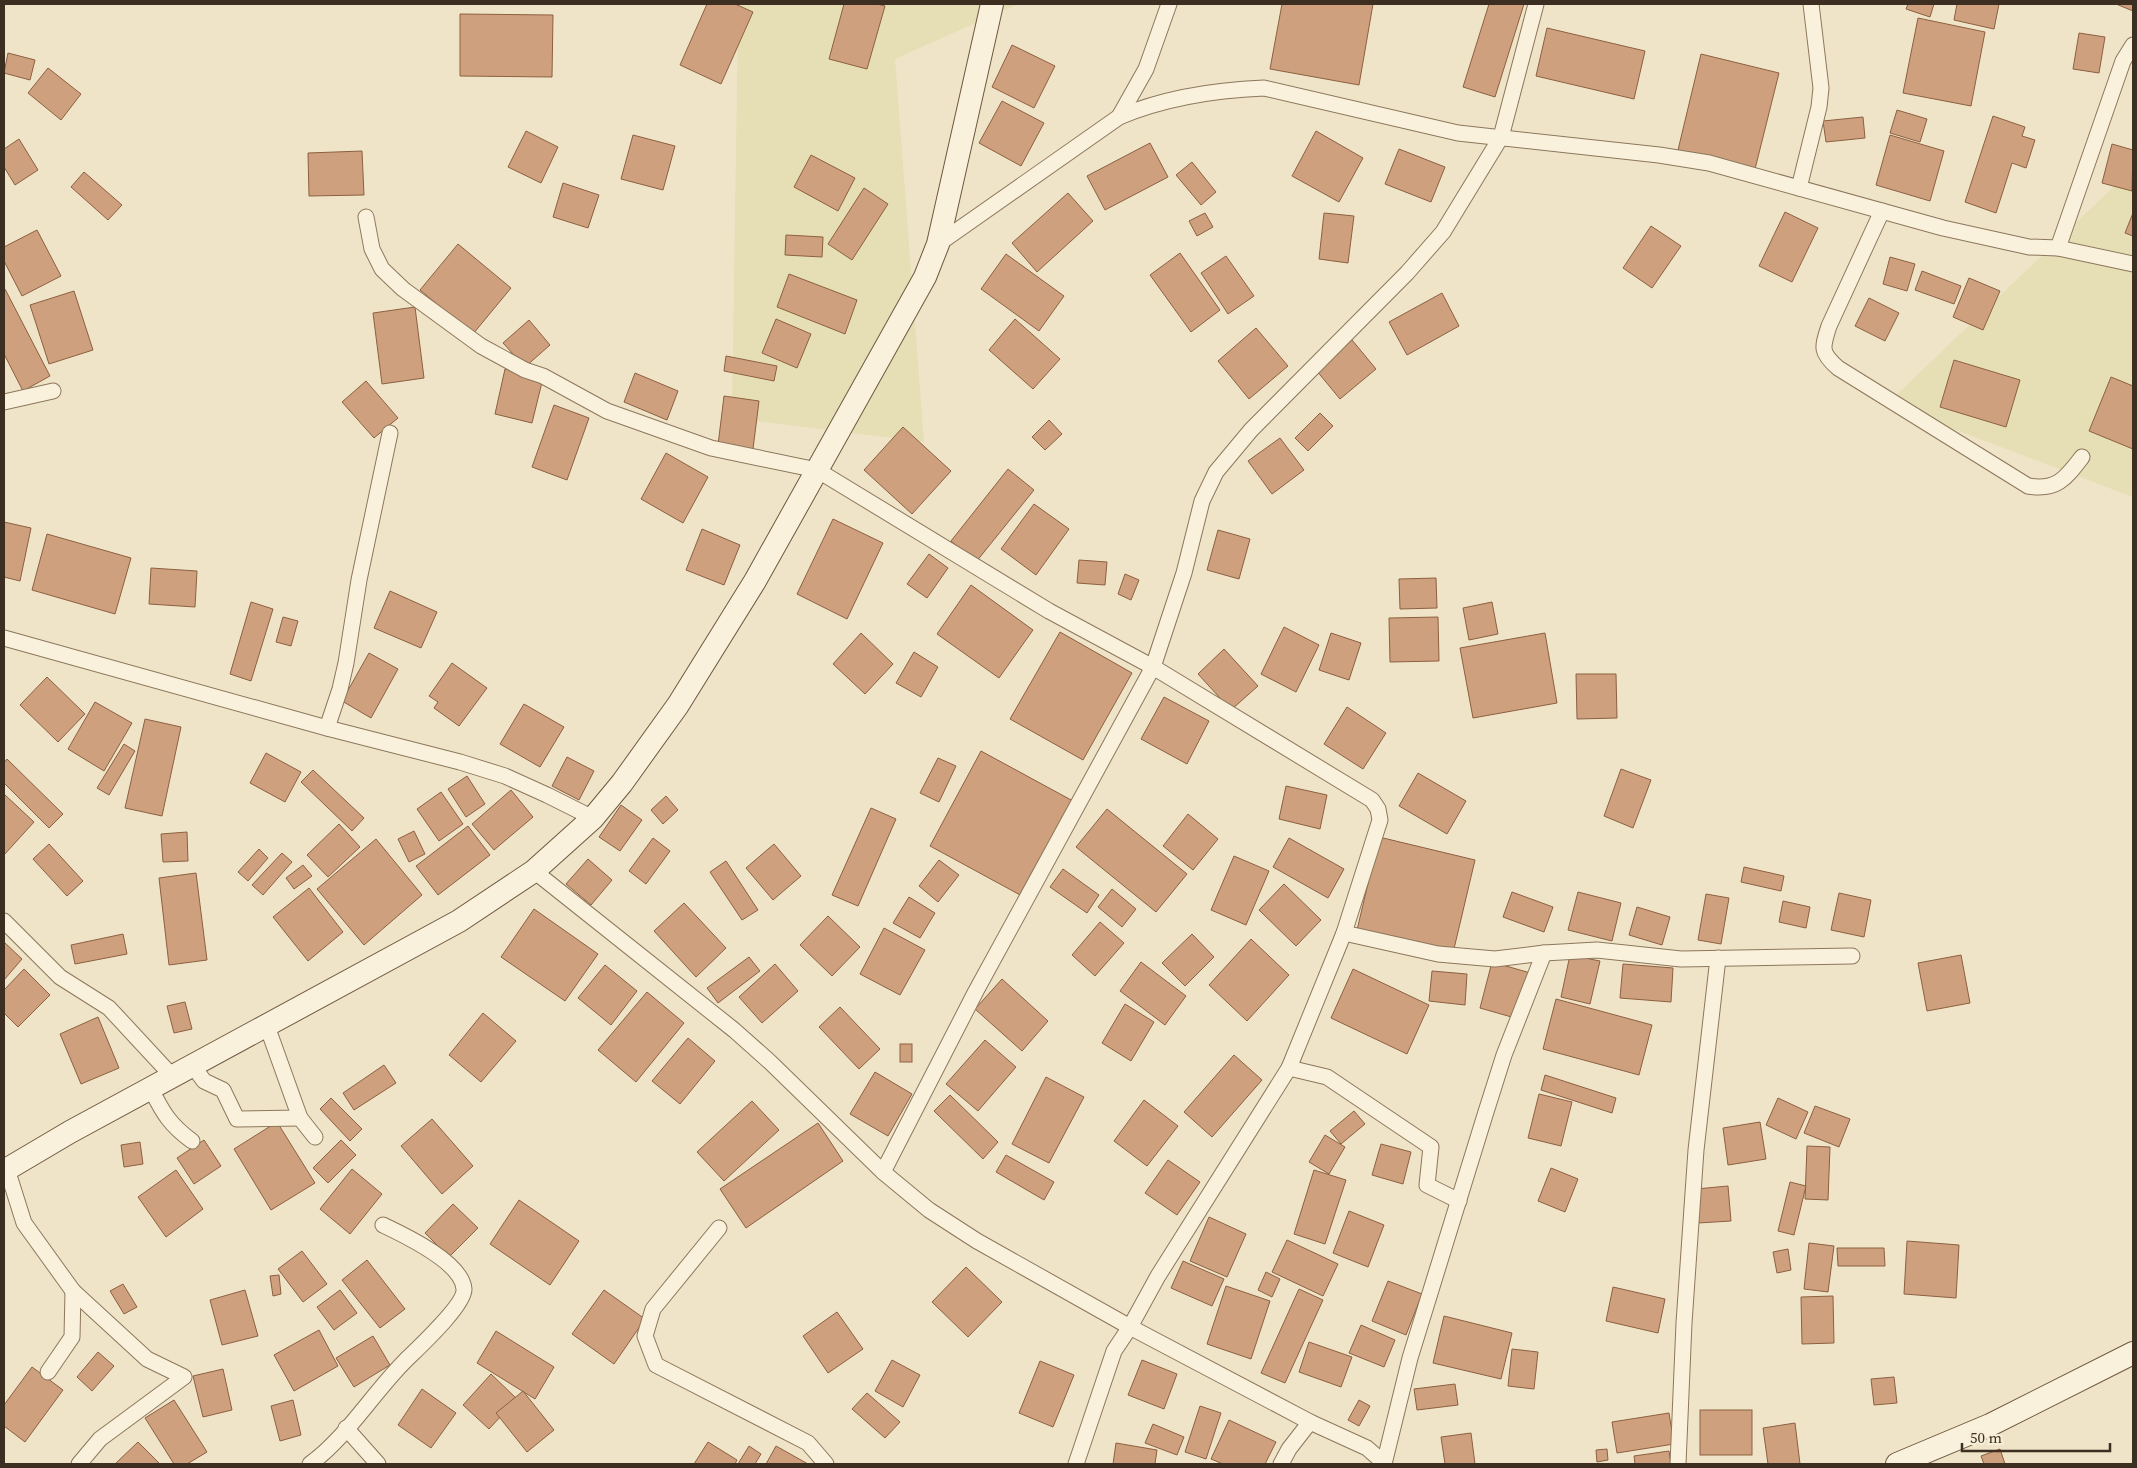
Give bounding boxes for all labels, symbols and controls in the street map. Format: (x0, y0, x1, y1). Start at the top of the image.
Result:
scale bar (1962, 1420, 2110, 1452)
text: 50 m (1970, 1427, 2002, 1448)

